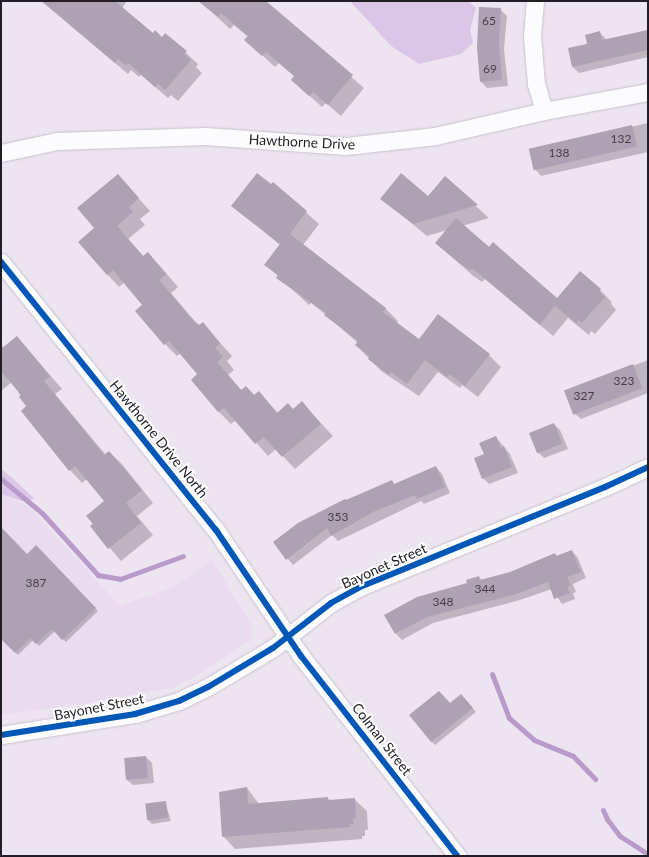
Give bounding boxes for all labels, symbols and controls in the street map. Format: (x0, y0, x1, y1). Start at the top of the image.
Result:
house number: 65 (482, 14, 496, 28)
house number: 69 (483, 62, 497, 76)
street label: Hawthorne Drive (248, 131, 356, 153)
house number: 132 (611, 132, 631, 146)
house number: 138 (549, 146, 569, 160)
house number: 323 (614, 374, 634, 388)
street label: Hawthorne Drive North (106, 377, 212, 501)
house number: 327 (574, 389, 594, 403)
house number: 353 (328, 510, 348, 524)
street label: Bayonet Street (339, 540, 429, 592)
house number: 387 (26, 576, 46, 590)
house number: 344 (475, 582, 495, 596)
house number: 348 (433, 595, 453, 609)
street label: Bayonet Street (53, 690, 145, 724)
street label: Colman Street (349, 699, 415, 779)

